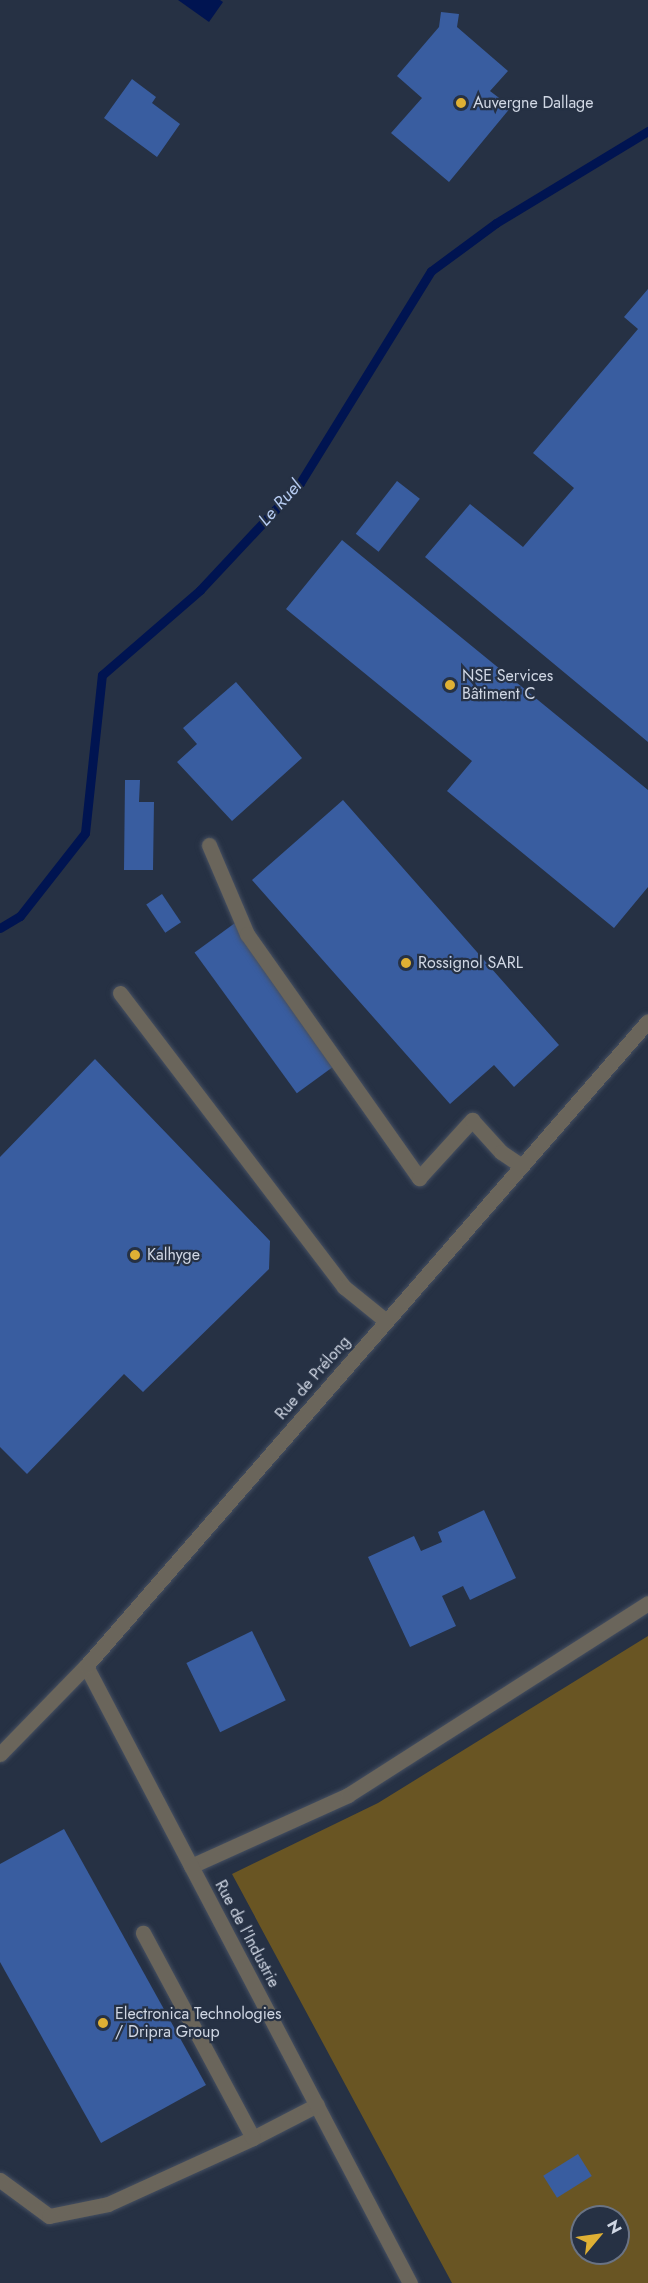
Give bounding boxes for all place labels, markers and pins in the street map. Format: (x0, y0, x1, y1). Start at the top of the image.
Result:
place label: Auvergne Dallage (473, 93, 593, 113)
marker: Auvergne Dallage (454, 96, 468, 110)
place label: NSE Services Bâtiment C (462, 666, 553, 704)
marker: NSE Services Bâtiment C (443, 678, 457, 692)
place label: Rossignol SARL (418, 953, 523, 973)
marker: Rossignol SARL (399, 956, 413, 970)
place label: Kalhyge (147, 1245, 200, 1265)
marker: Kalhyge (128, 1248, 142, 1262)
place label: Electronica Technologies / Dripra Group (115, 2004, 282, 2042)
marker: Electronica Technologies / Dripra Group (96, 2016, 110, 2030)

